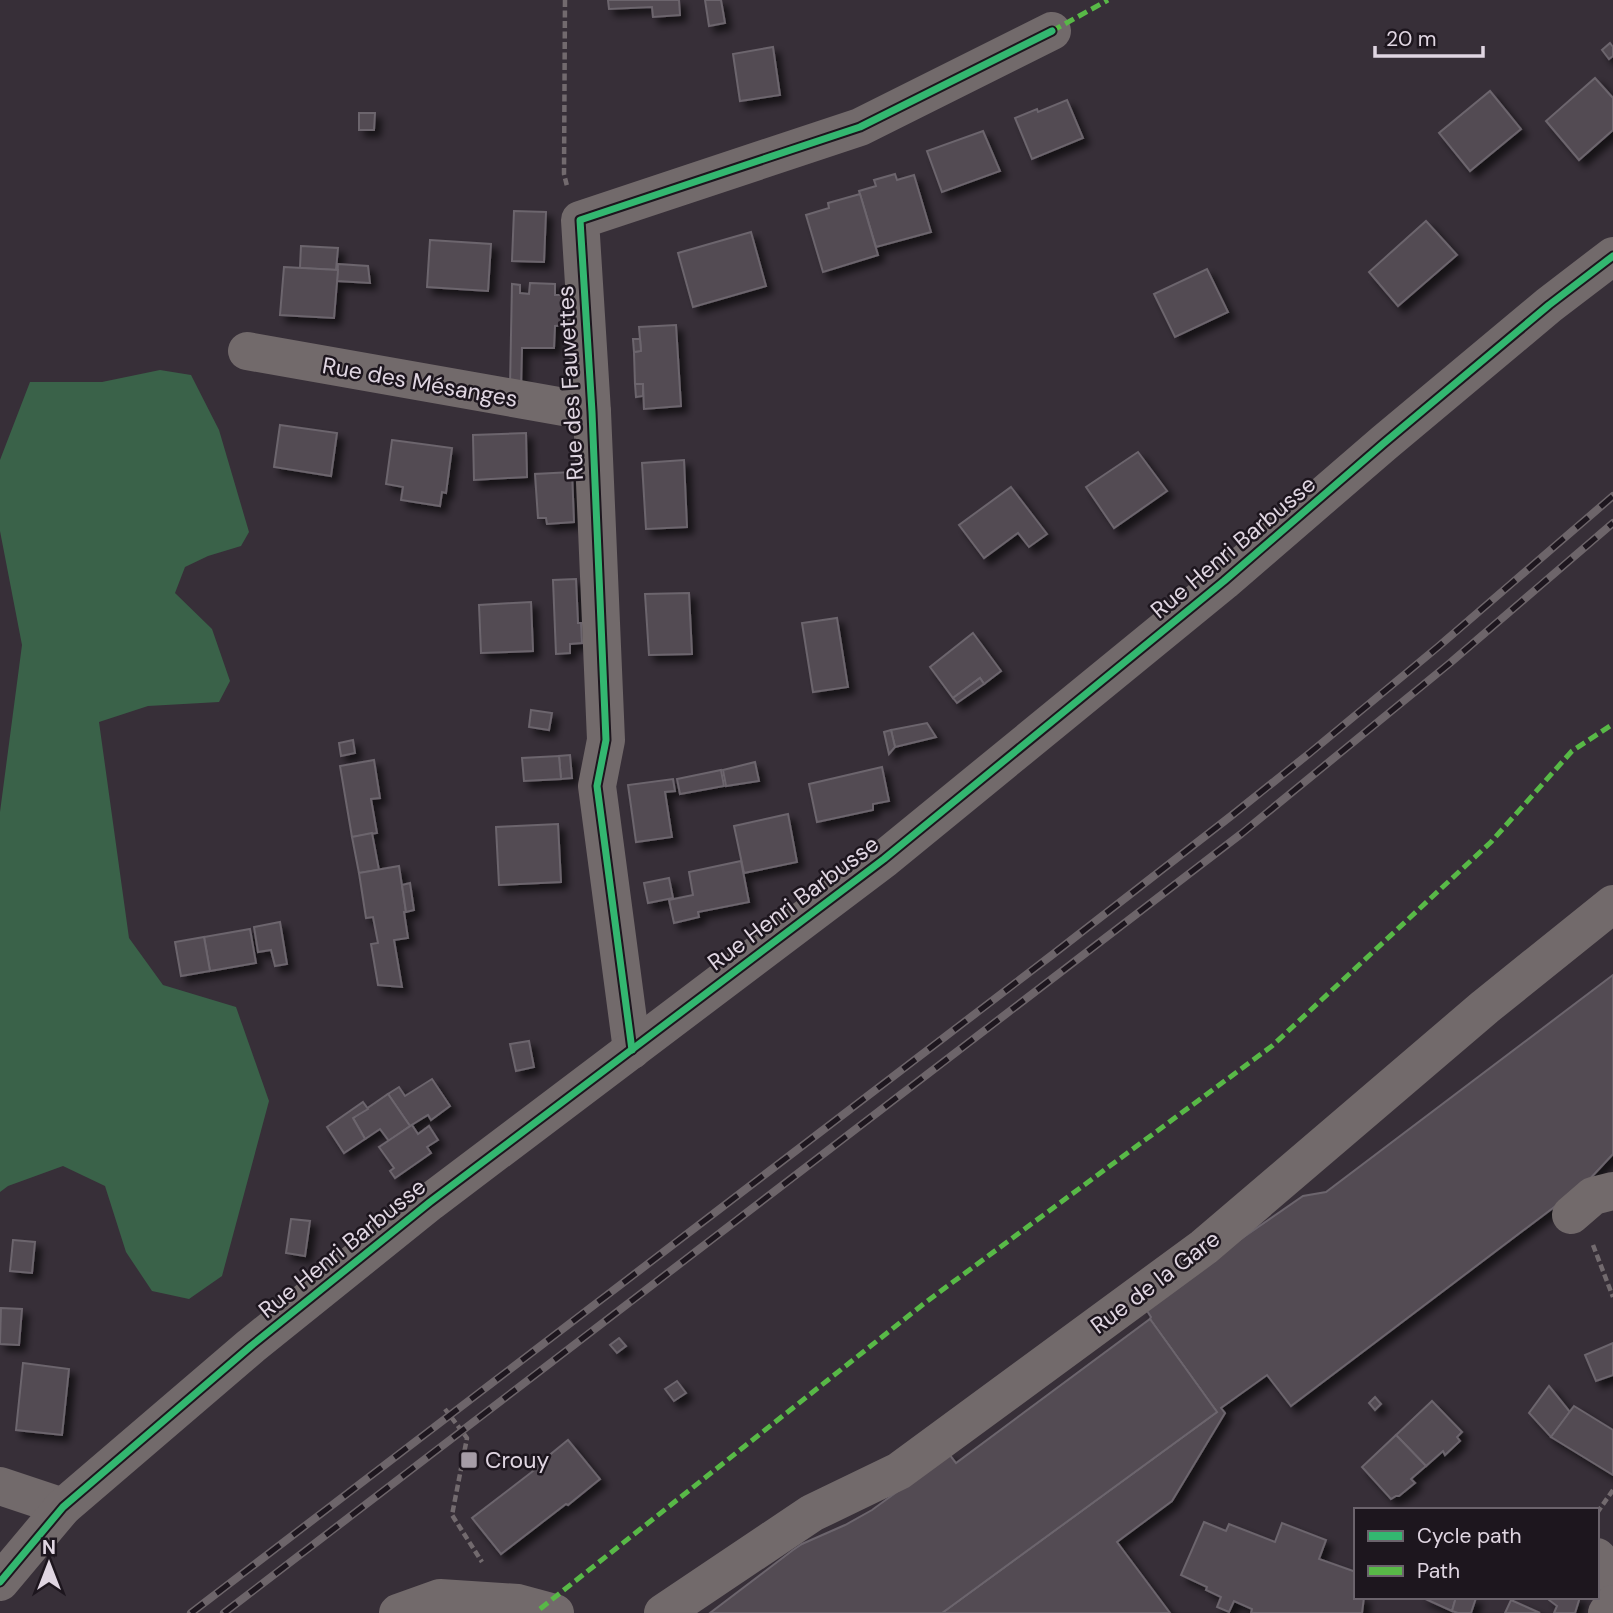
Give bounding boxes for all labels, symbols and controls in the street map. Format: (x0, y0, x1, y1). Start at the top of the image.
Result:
scale bar (1375, 14, 1484, 58)
text: 20 m (1386, 25, 1437, 53)
street label: Rue des Fauvettes (550, 285, 590, 481)
street label: Rue des Mésanges (320, 350, 520, 414)
street label: Rue Henri Barbusse (1144, 469, 1322, 625)
street label: Rue Henri Barbusse (701, 829, 885, 977)
street label: Rue Henri Barbusse (252, 1171, 432, 1325)
street label: Rue de la Gare (1084, 1224, 1226, 1340)
place label: Crouy (485, 1445, 549, 1475)
marker: Crouy (459, 1450, 479, 1470)
legend (1354, 1508, 1599, 1599)
text: Cycle path (1417, 1522, 1522, 1550)
north arrow (14, 1529, 84, 1599)
text: N (42, 1535, 56, 1560)
text: Path (1417, 1557, 1460, 1585)

